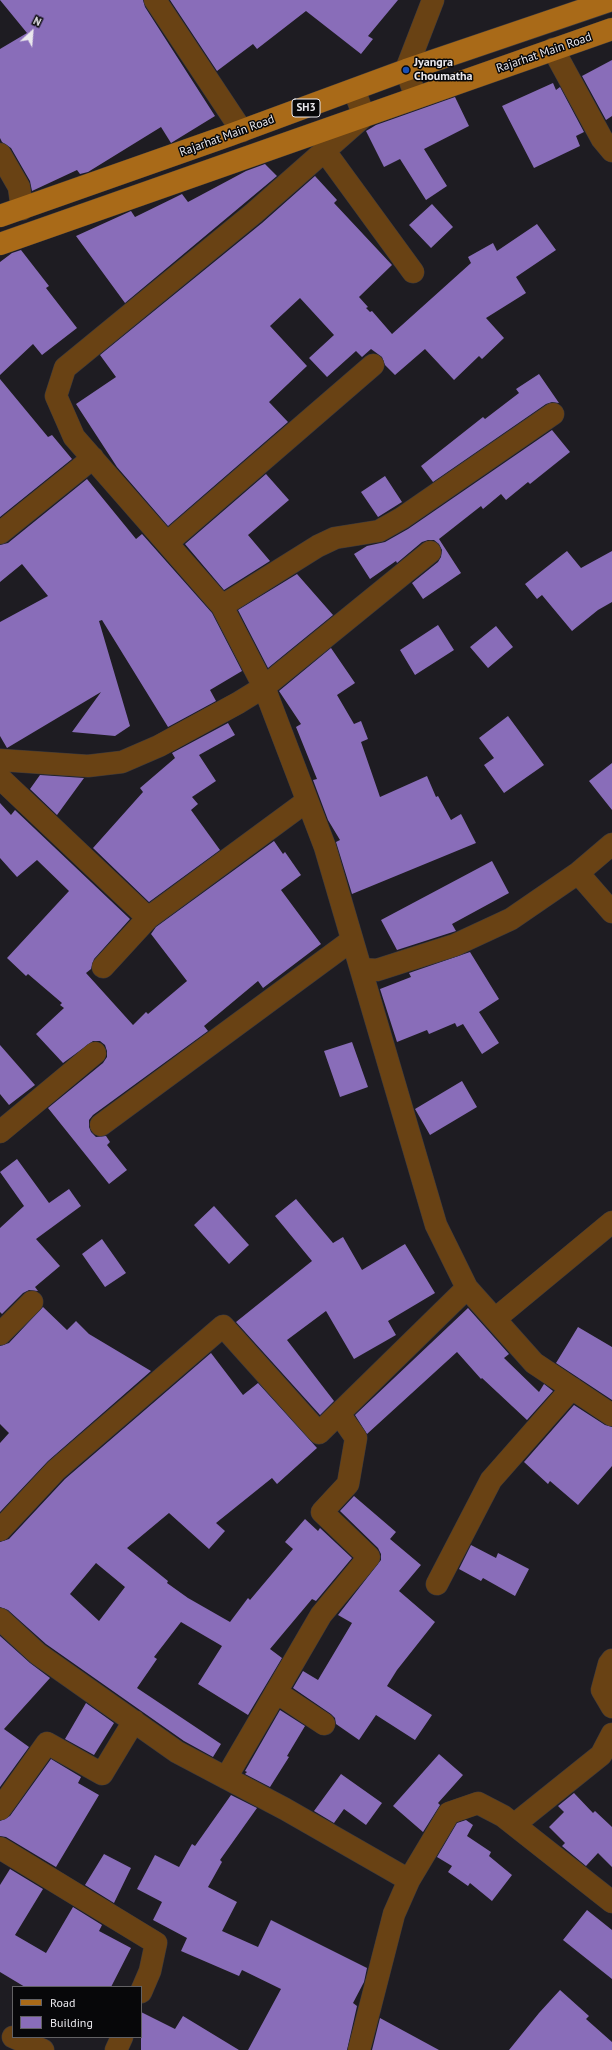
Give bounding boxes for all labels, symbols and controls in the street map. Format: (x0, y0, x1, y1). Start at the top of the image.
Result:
north arrow (12, 12, 52, 52)
text: N (31, 13, 44, 29)
street label: Rajarhat Main Road (494, 30, 594, 76)
place label: Jyangra Choumatha (414, 56, 472, 84)
marker: Jyangra Choumatha (401, 65, 411, 75)
road number: SH3 (292, 99, 320, 117)
street label: Rajarhat Main Road (178, 112, 276, 160)
legend (12, 1986, 142, 2038)
text: Road (50, 1995, 75, 2010)
text: Building (50, 2015, 93, 2030)

